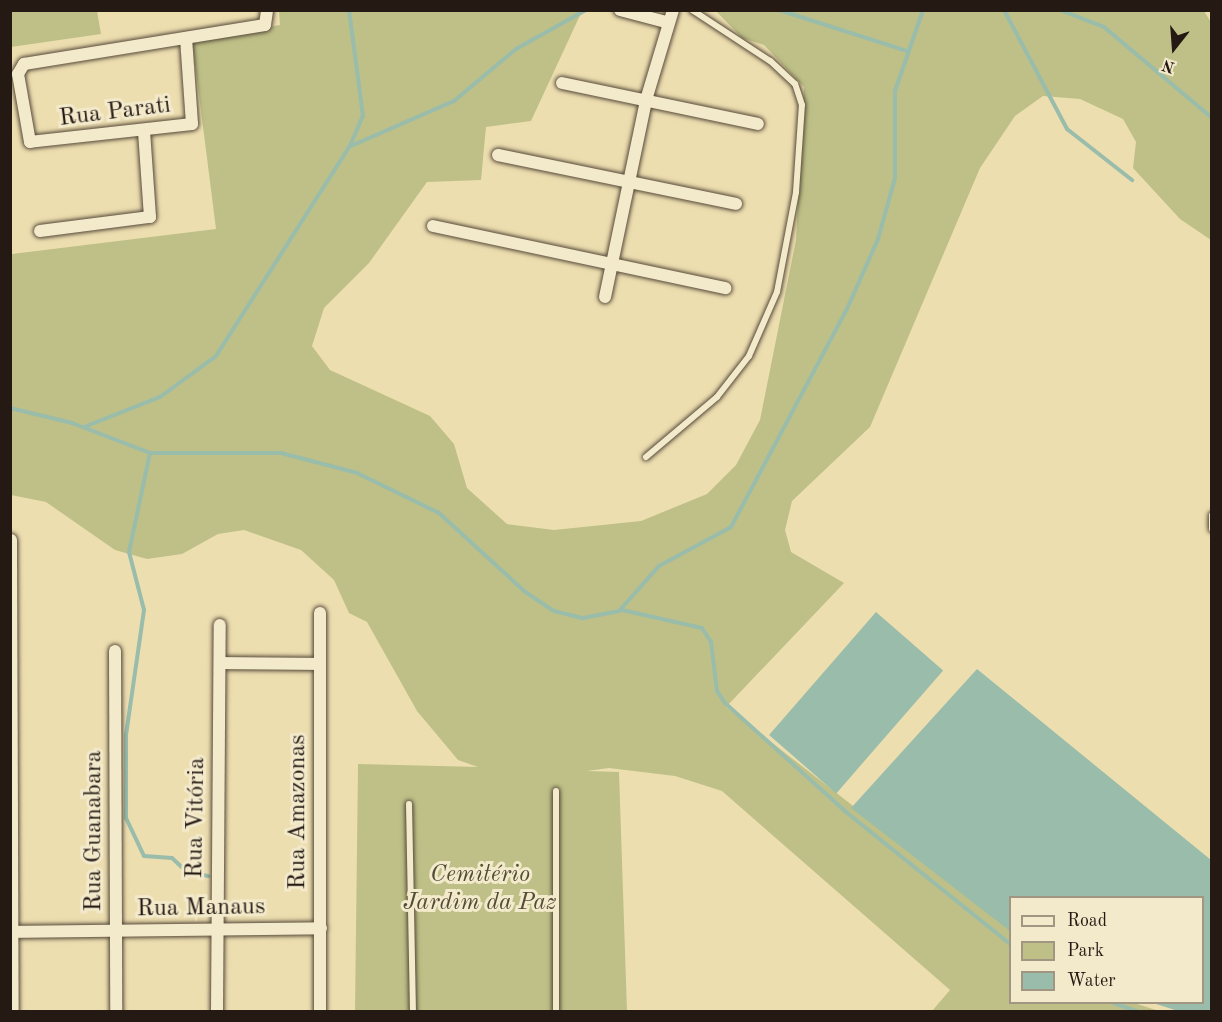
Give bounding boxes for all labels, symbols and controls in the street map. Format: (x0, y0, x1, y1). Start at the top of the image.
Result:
north arrow (1144, 18, 1204, 78)
text: N (1161, 56, 1177, 75)
street label: Rua Parati (58, 92, 172, 134)
street label: Rua Amazonas (285, 734, 313, 890)
street label: Rua Guanabara (81, 750, 109, 912)
street label: Rua Vitória (182, 757, 212, 879)
park label: Cemitério Jardim da Paz (403, 862, 557, 918)
street label: Rua Manaus (136, 893, 266, 925)
legend (1009, 896, 1204, 1004)
text: Road (1067, 912, 1107, 930)
text: Park (1067, 942, 1104, 960)
text: Water (1067, 972, 1116, 990)

